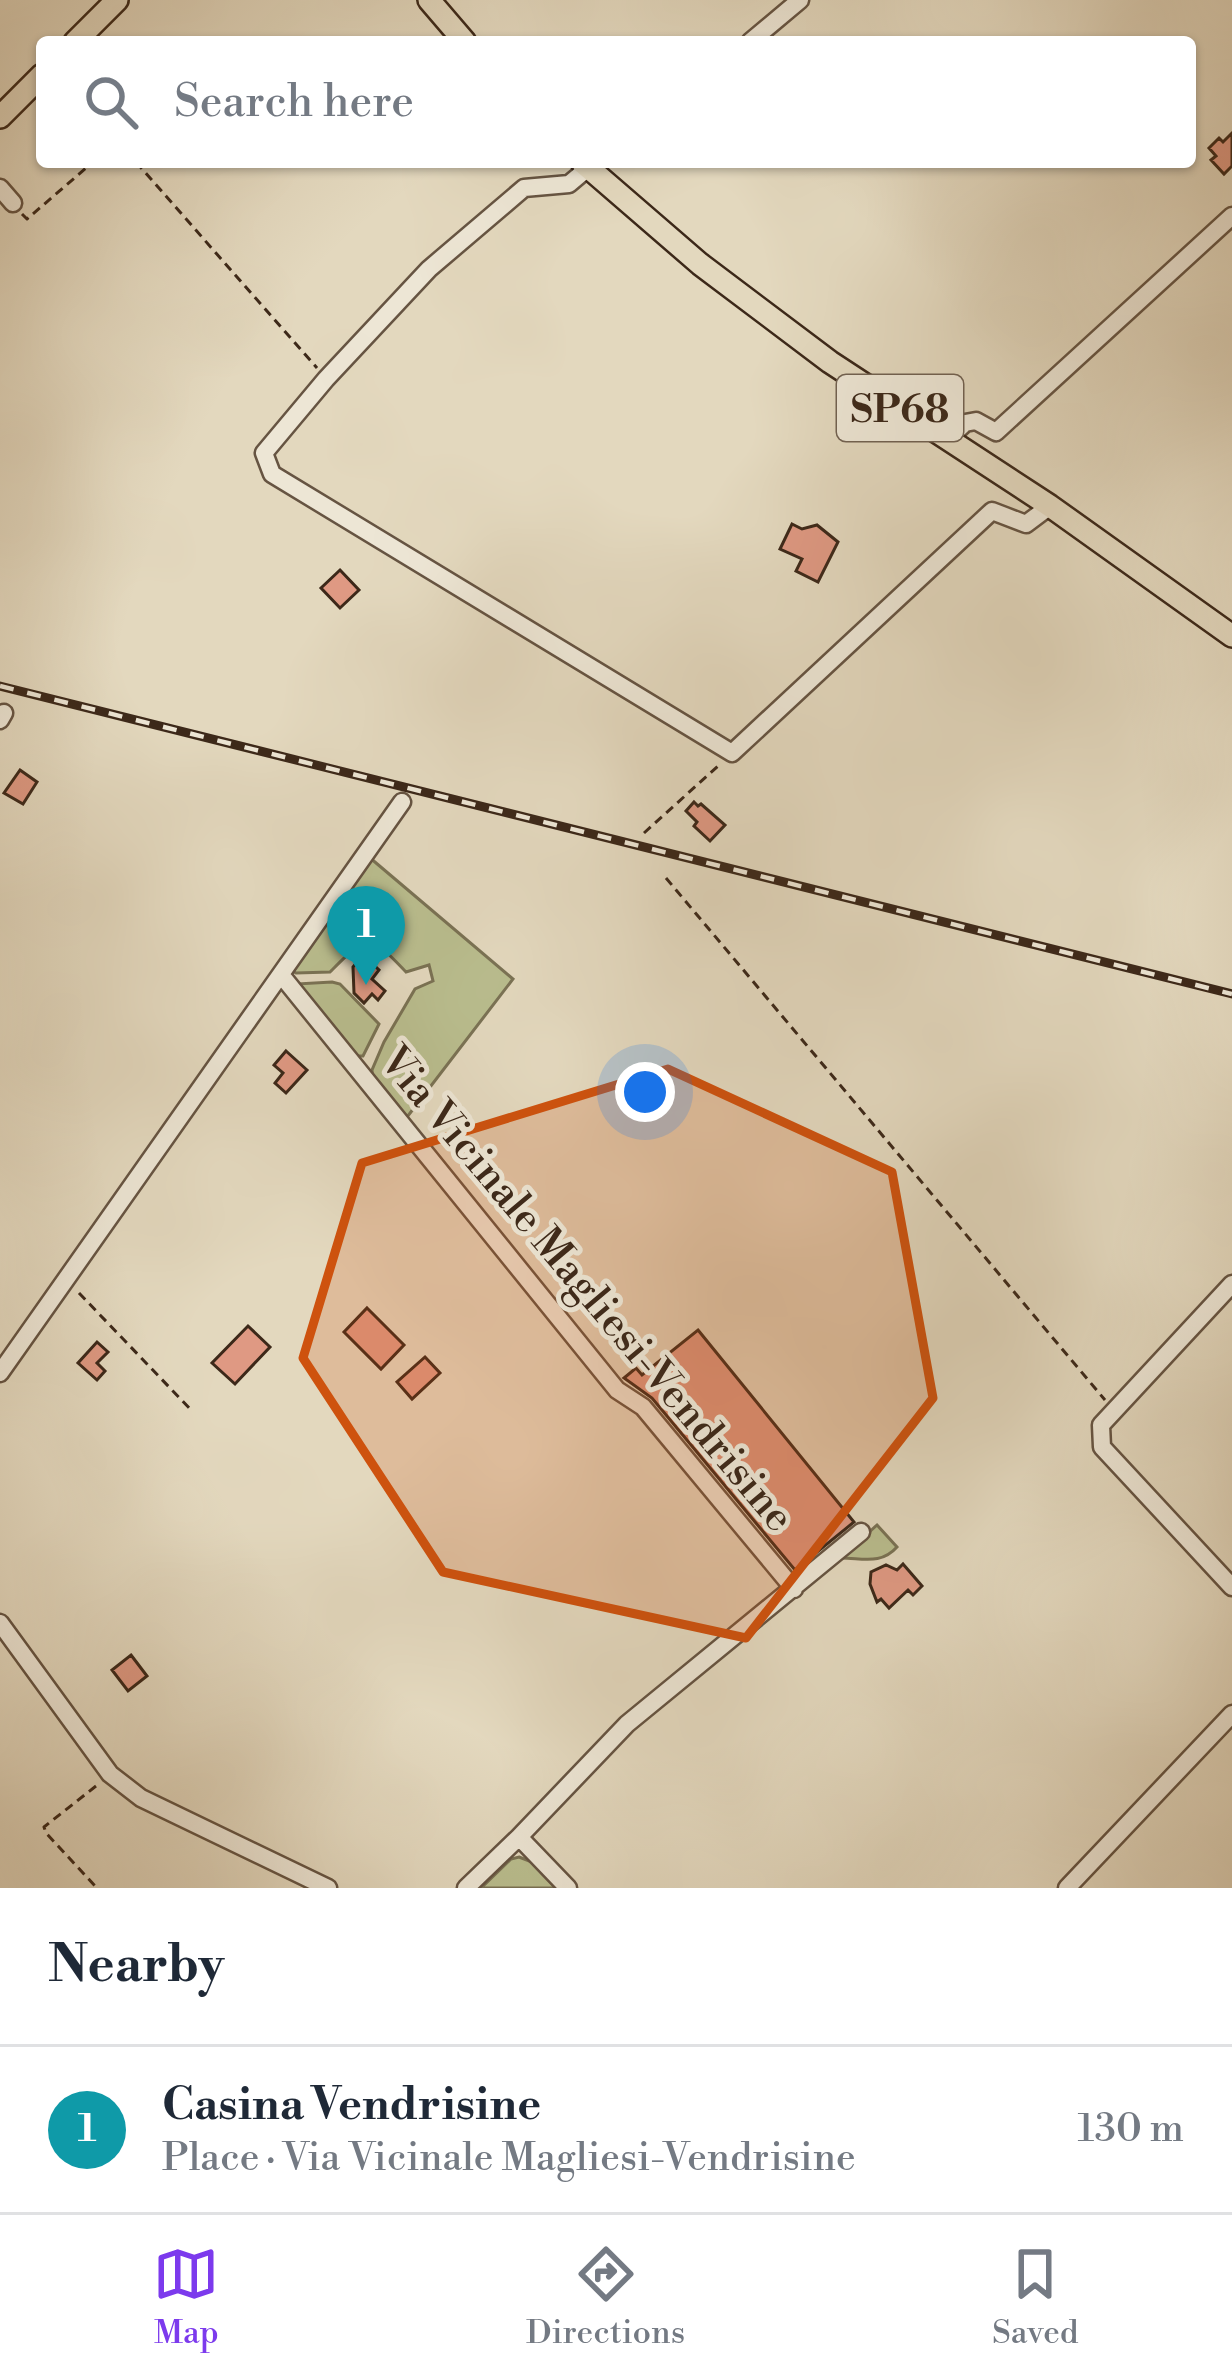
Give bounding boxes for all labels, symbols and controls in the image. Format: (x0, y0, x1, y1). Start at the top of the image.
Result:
search box (36, 36, 1196, 168)
icon: search (78, 69, 144, 135)
text: Search here (174, 74, 414, 131)
road number: SP68 (837, 375, 963, 441)
pin: 1 (327, 886, 405, 985)
street label: Via Vicinale Magliesi-Vendrisine (366, 1035, 805, 1544)
your location (615, 1062, 675, 1122)
text: Nearby (48, 1934, 224, 1998)
text: Casina Vendrisine (162, 2077, 541, 2134)
text: 1 (78, 2105, 96, 2154)
text: 130 m (1078, 2105, 1184, 2154)
text: Place · Via Vicinale Magliesi-Vendrisine (162, 2134, 856, 2183)
tab: Map (153, 2241, 219, 2354)
tab: Directions (526, 2241, 685, 2354)
tab: Saved (992, 2241, 1079, 2354)

